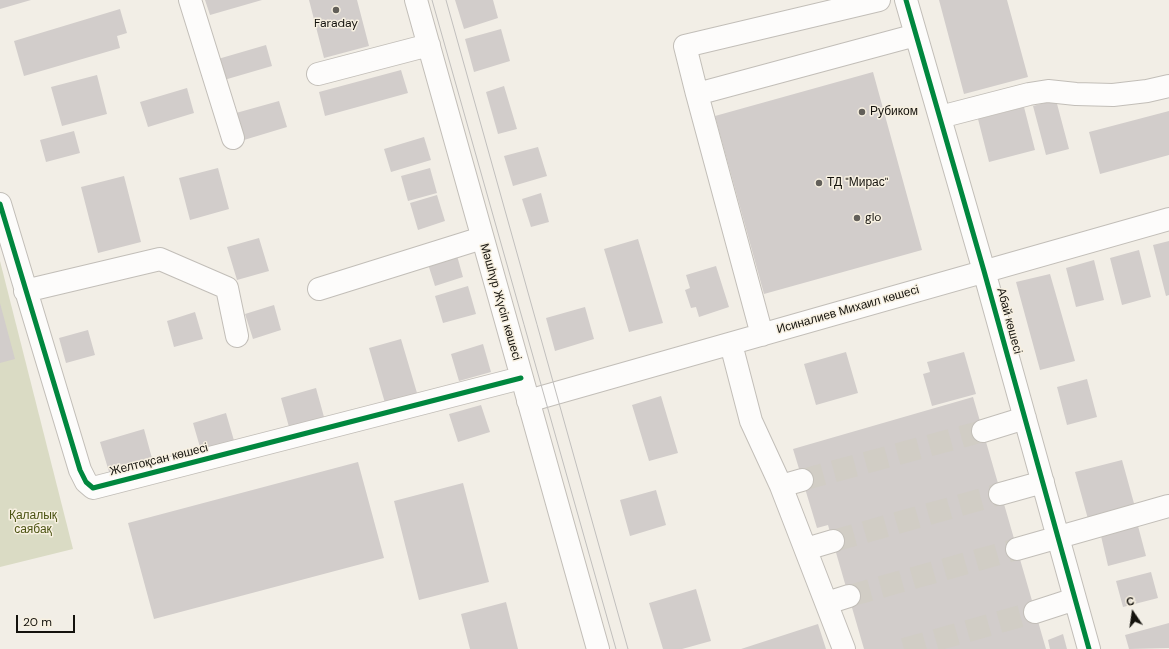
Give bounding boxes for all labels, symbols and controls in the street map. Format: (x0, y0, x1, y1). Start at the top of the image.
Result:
marker: Faraday (331, 5, 341, 15)
place label: Faraday (314, 17, 358, 31)
place label: Рубиком (870, 105, 918, 119)
marker: Рубиком (857, 107, 867, 117)
place label: ТД "Мирас" (827, 176, 888, 190)
marker: ТД "Мирас" (814, 178, 824, 188)
place label: glo (865, 211, 881, 225)
marker: glo (852, 213, 862, 223)
street label: Мәшһүр Жүсіп көшесі (476, 242, 524, 362)
street label: Исиналиев Михаил көшесі (775, 283, 921, 337)
street label: Абай көшесі (993, 286, 1025, 356)
street label: Желтоқсан көшесі (108, 441, 210, 479)
park label: Қалалық саябақ (9, 509, 57, 537)
north arrow (1113, 593, 1153, 633)
text: С (1125, 594, 1136, 609)
scale bar (18, 607, 77, 633)
text: 20 m (23, 614, 52, 630)

